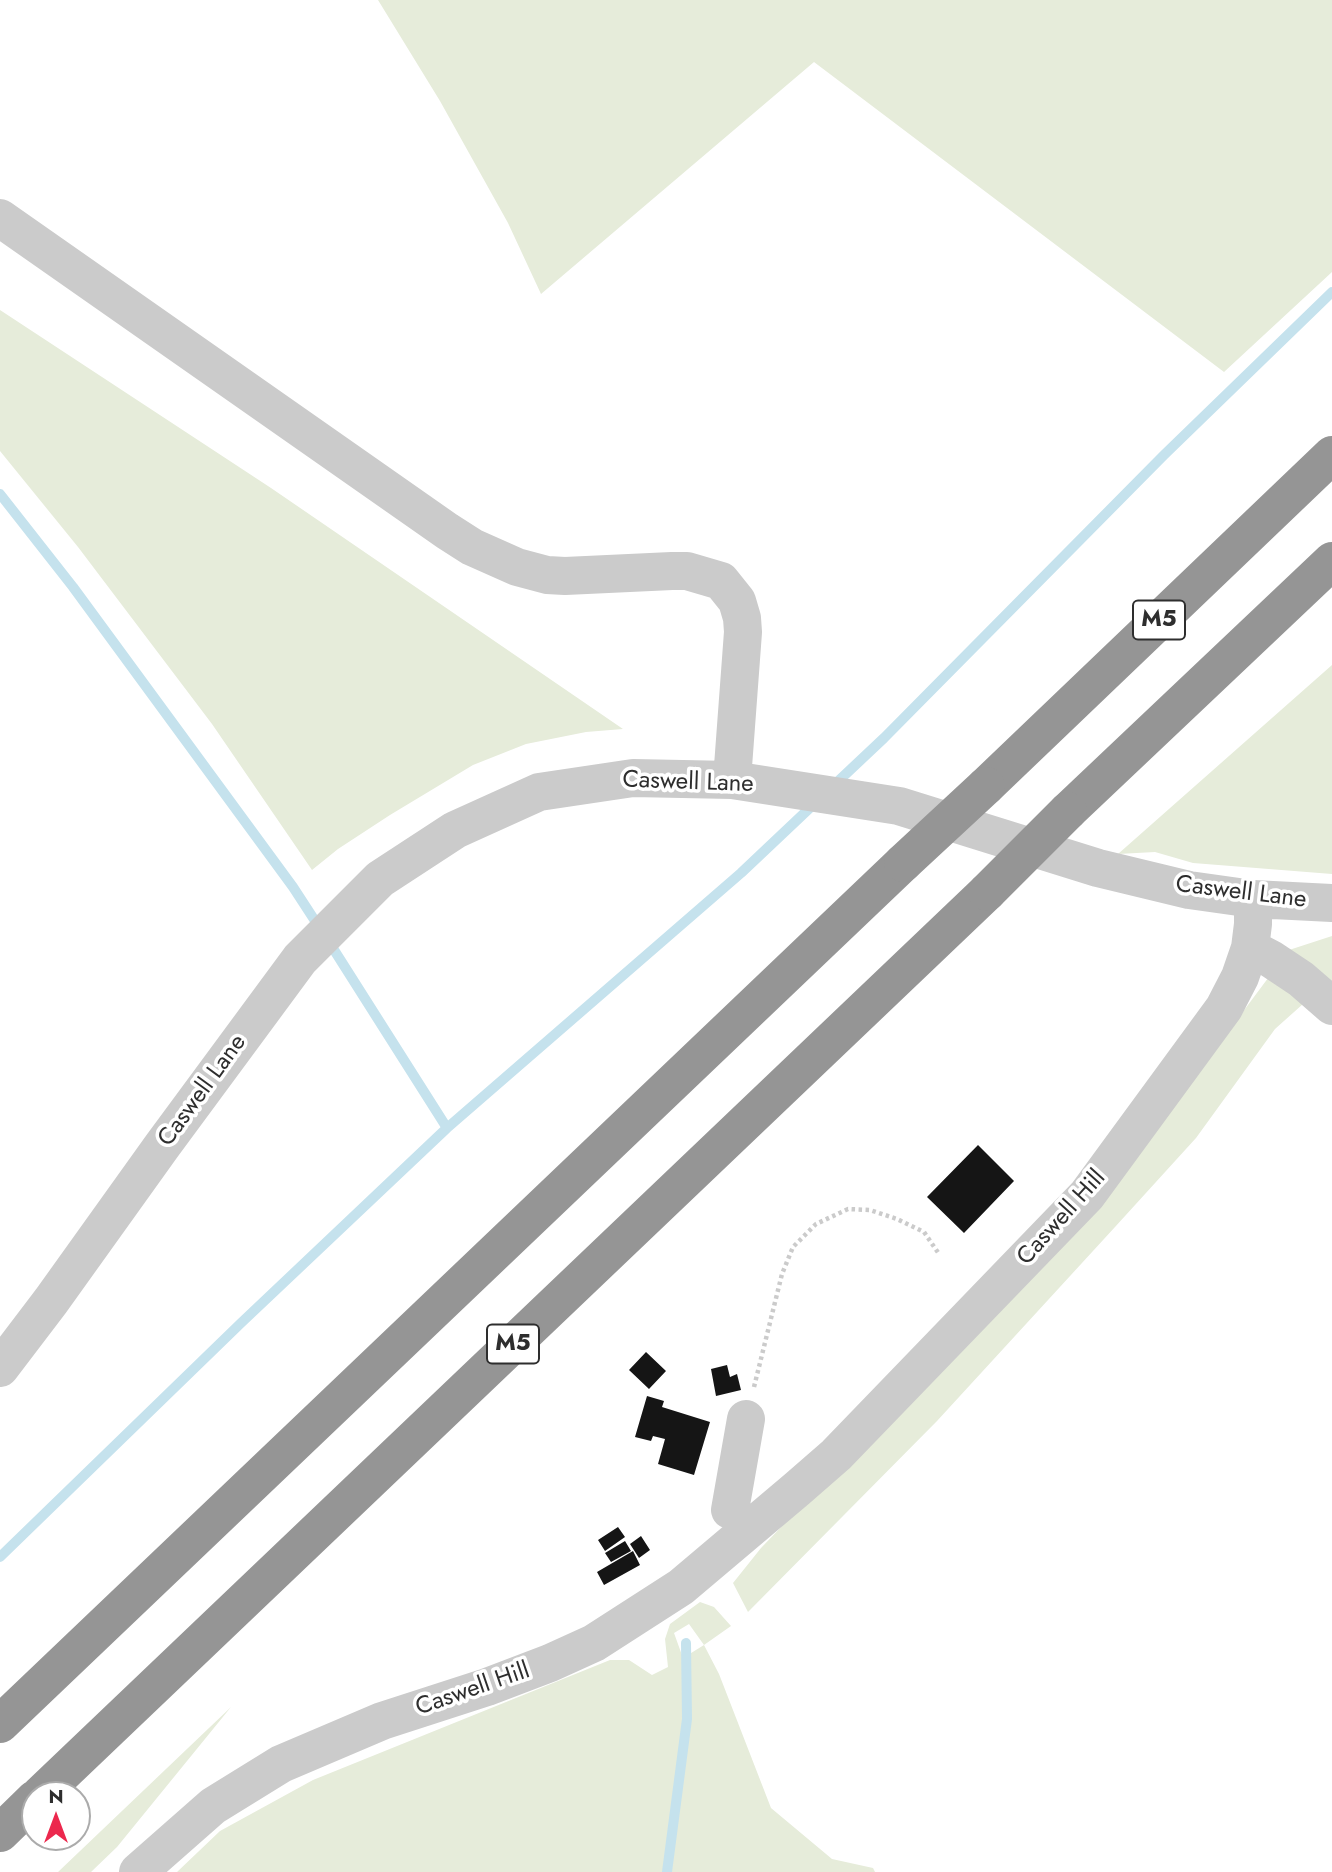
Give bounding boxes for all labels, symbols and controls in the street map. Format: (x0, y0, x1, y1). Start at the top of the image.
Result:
road number: M5 (1133, 600, 1185, 640)
street label: Caswell Lane (622, 766, 754, 800)
street label: Caswell Lane (1174, 871, 1308, 915)
street label: Caswell Lane (153, 1029, 253, 1153)
street label: Caswell Hill (1012, 1164, 1112, 1272)
road number: M5 (487, 1324, 539, 1364)
street label: Caswell Hill (412, 1657, 534, 1723)
north arrow (21, 1781, 91, 1851)
text: N (48, 1783, 64, 1810)

